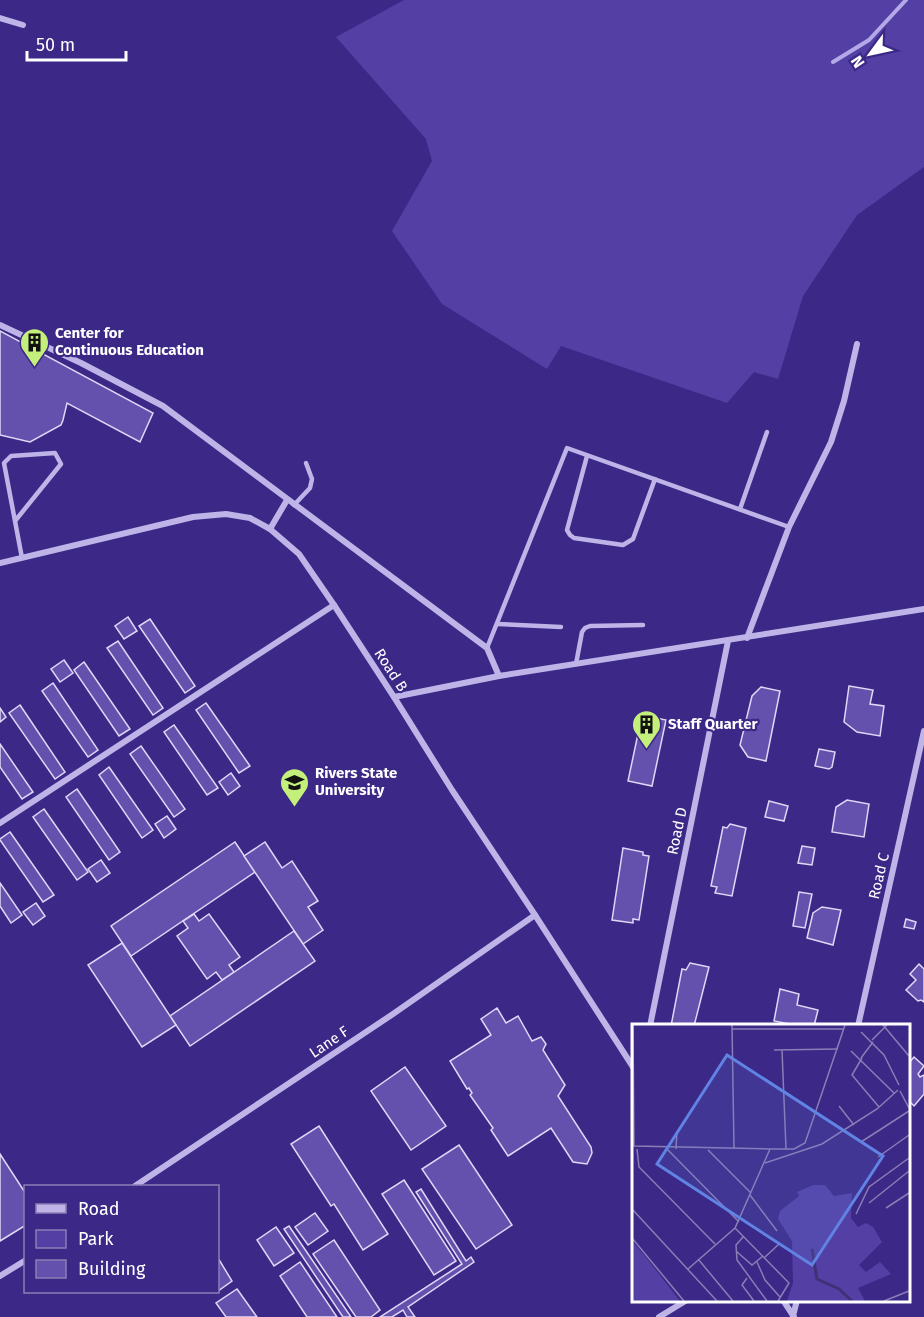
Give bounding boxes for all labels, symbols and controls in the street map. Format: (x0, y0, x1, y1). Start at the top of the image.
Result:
scale bar (27, 24, 126, 62)
north arrow (840, 24, 900, 84)
text: 50 m (36, 34, 75, 56)
text: N (847, 52, 869, 72)
place label: Center for Continuous Education (55, 324, 204, 359)
building icon: Center for Continuous Education (18, 326, 50, 368)
street label: Road B (370, 645, 412, 695)
building icon: Staff Quarter (631, 708, 663, 750)
place label: Staff Quarter (668, 715, 759, 733)
place label: Rivers State University (315, 764, 397, 799)
school or university icon: Rivers State University (278, 766, 310, 808)
street label: Road D (663, 806, 691, 856)
street label: Road C (865, 851, 893, 901)
street label: Lane F (306, 1022, 352, 1062)
inset map (632, 1024, 909, 1302)
legend (24, 1185, 219, 1293)
text: Road (78, 1198, 120, 1220)
text: Park (78, 1228, 114, 1250)
text: Building (78, 1258, 146, 1280)

